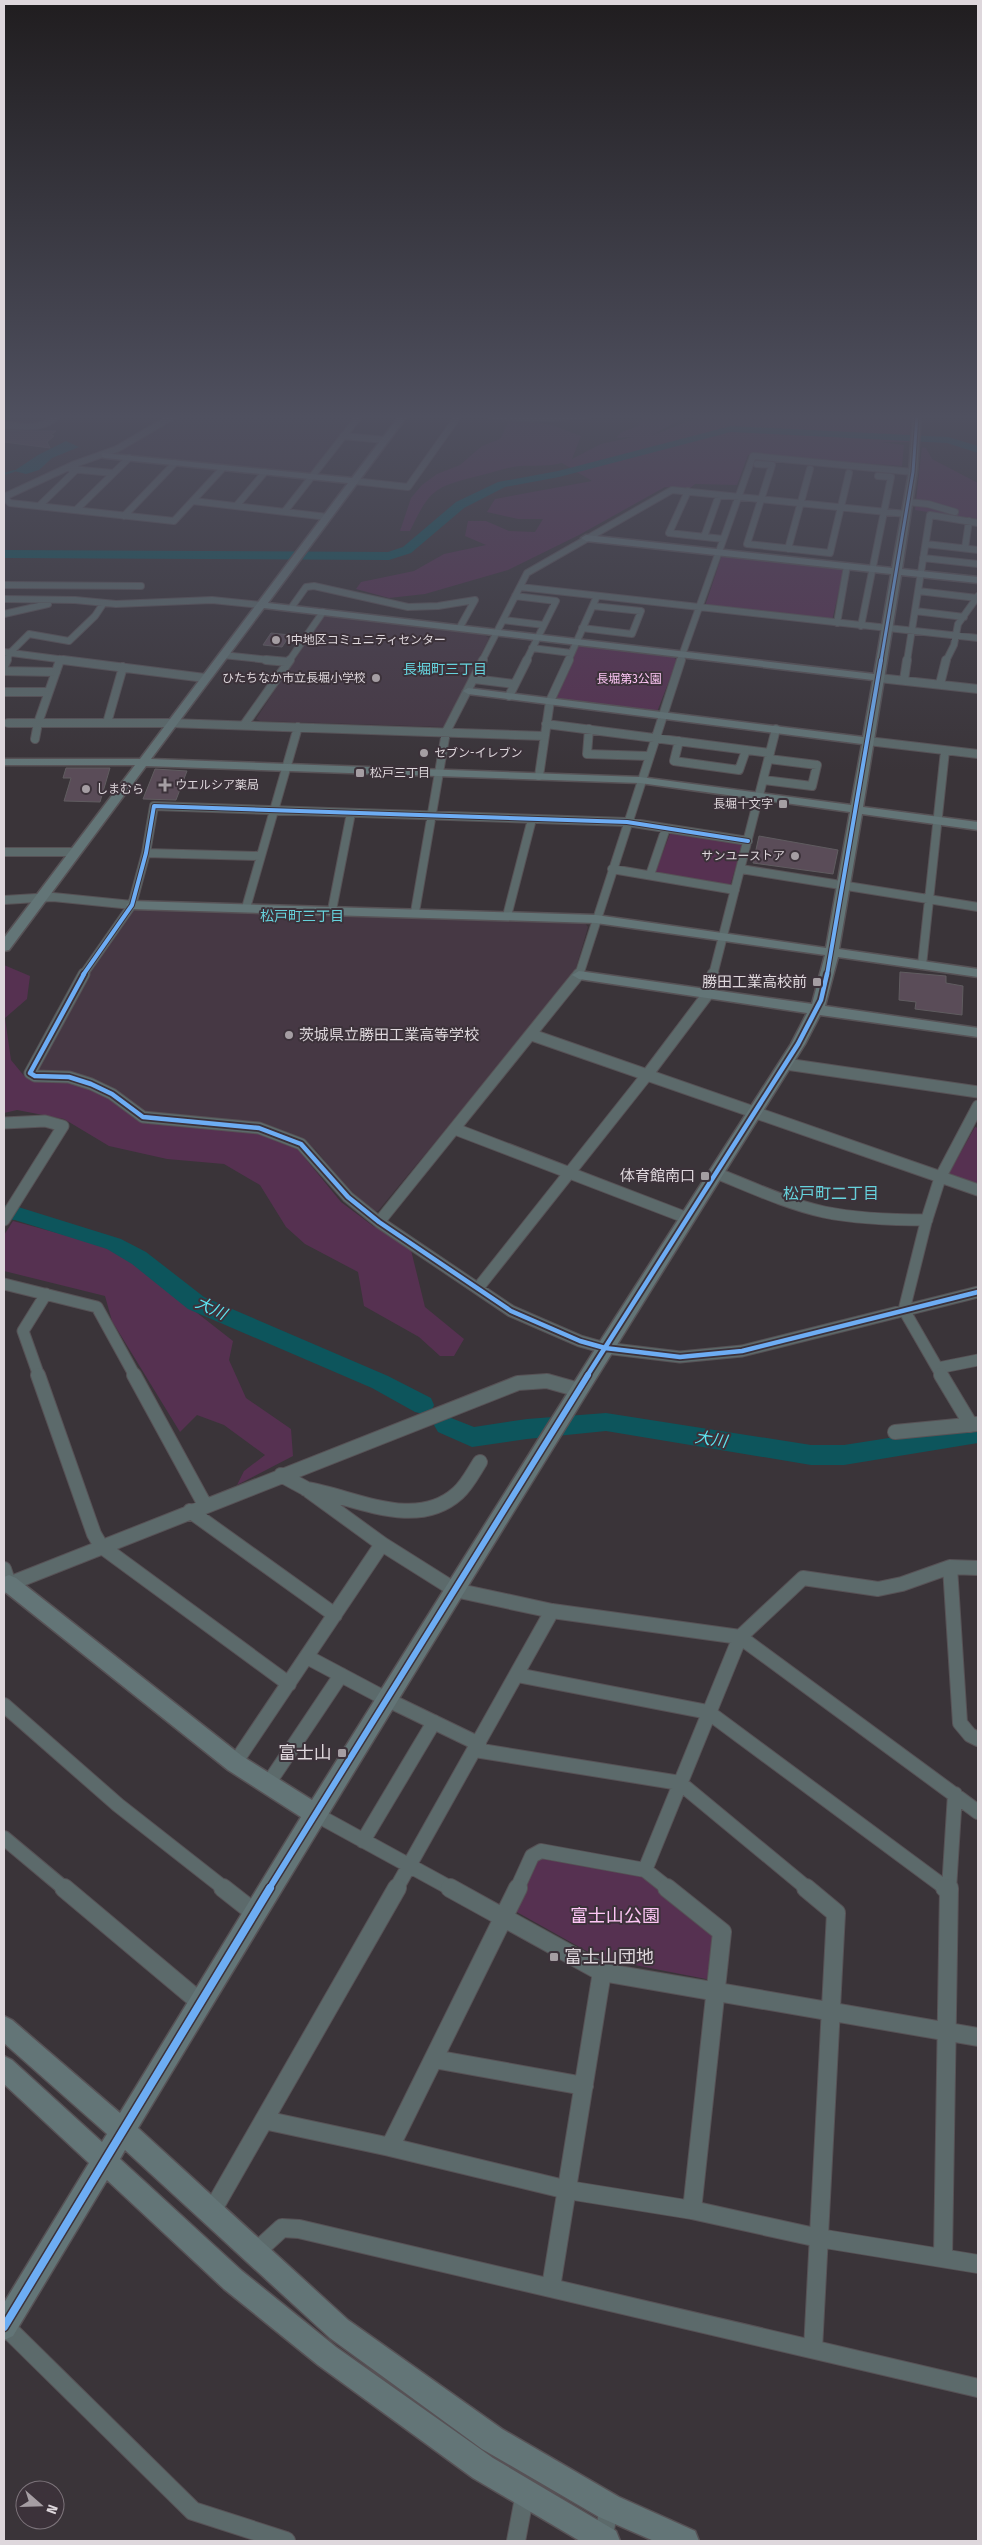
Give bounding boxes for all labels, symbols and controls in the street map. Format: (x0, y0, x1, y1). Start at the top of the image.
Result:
place label: 1中地区コミュニティセンター (286, 633, 446, 647)
marker: 1中地区コミュニティセンター (270, 634, 282, 646)
district label: 長堀町三丁目 (403, 661, 487, 678)
place label: ひたちなか市立長堀小学校 (222, 671, 366, 685)
marker: ひたちなか市立長堀小学校 (370, 672, 382, 684)
park label: 長堀第3公園 (596, 672, 662, 686)
place label: セブン-イレブン (434, 746, 522, 760)
marker: セブン-イレブン (418, 747, 430, 759)
place label: 松戸三丁目 (370, 766, 430, 780)
marker: 松戸三丁目 (354, 767, 366, 779)
place label: ウエルシア薬局 (175, 778, 259, 792)
marker: ウエルシア薬局 (159, 779, 171, 791)
place label: しまむら (96, 782, 144, 796)
marker: しまむら (80, 783, 92, 795)
place label: 長堀十文字 (713, 797, 773, 811)
marker: 長堀十文字 (777, 798, 789, 810)
place label: サンユーストア (702, 849, 785, 863)
marker: サンユーストア (789, 850, 801, 862)
district label: 松戸町三丁目 (260, 908, 344, 925)
place label: 勝田工業高校前 (702, 973, 807, 991)
marker: 勝田工業高校前 (811, 976, 823, 988)
place label: 茨城県立勝田工業高等学校 (299, 1026, 479, 1044)
marker: 茨城県立勝田工業高等学校 (283, 1029, 295, 1041)
place label: 体育館南口 (620, 1167, 695, 1185)
marker: 体育館南口 (699, 1170, 711, 1182)
district label: 松戸町二丁目 (783, 1184, 879, 1203)
water label: 大川 (192, 1293, 231, 1324)
water label: 大川 (694, 1427, 730, 1451)
place label: 富士山 (278, 1742, 332, 1764)
marker: 富士山 (336, 1747, 348, 1759)
park label: 富士山公園 (570, 1905, 660, 1927)
place label: 富士山団地 (564, 1946, 654, 1968)
marker: 富士山団地 (548, 1951, 560, 1963)
north arrow (15, 2480, 65, 2530)
text: N (42, 2502, 61, 2516)

